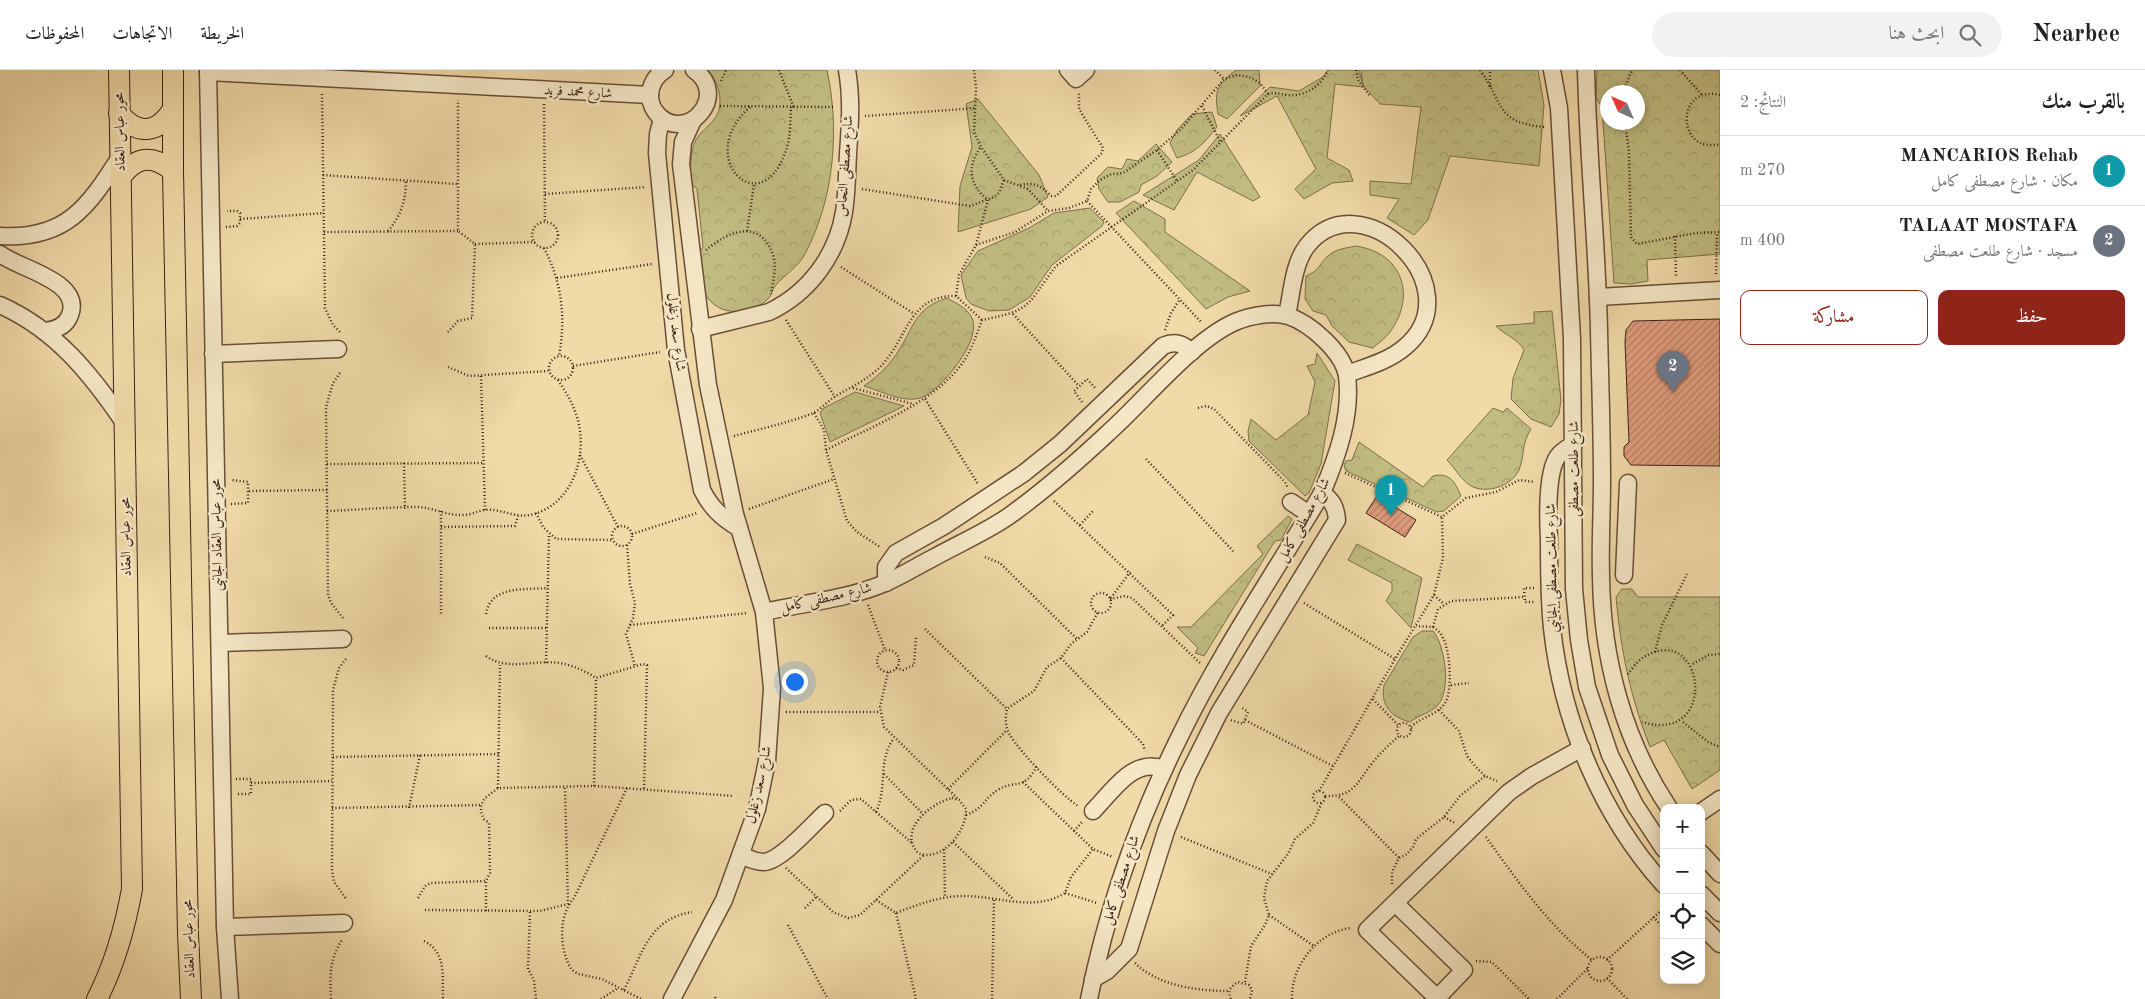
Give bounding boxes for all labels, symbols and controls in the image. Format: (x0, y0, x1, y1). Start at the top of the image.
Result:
search box (1652, 12, 2002, 57)
icon: search (1956, 21, 1984, 49)
text: Nearbee (2032, 23, 2120, 47)
text: المحفوظات (25, 25, 84, 43)
text: الاتجاهات (112, 25, 172, 43)
text: الخريطة (200, 25, 244, 43)
text: ابحث هنا (1888, 25, 1944, 44)
street label: شارع محمد فريد (543, 83, 612, 105)
north arrow (1600, 85, 1645, 130)
street label: محور عباس العقاد (112, 92, 129, 172)
text: بالقرب منك (2042, 92, 2125, 113)
text: النتائج: 2 (1740, 95, 1786, 111)
street label: شارع مصطفى النحاس (834, 115, 860, 217)
text: MANCARIOS Rehab (1900, 147, 2078, 166)
text: 270 m (1740, 163, 1785, 179)
text: 1 (2104, 163, 2114, 179)
text: مكان · شارع مصطفى كامل (1931, 174, 2078, 190)
text: TALAAT MOSTAFA (1899, 217, 2078, 236)
text: 400 m (1740, 233, 1785, 249)
text: 2 (2104, 233, 2114, 249)
text: مسجد · شارع طلعت مصطفى (1923, 244, 2078, 260)
button: مشاركة (1740, 290, 1928, 345)
button: حفظ (1938, 290, 2125, 345)
street label: شارع سعد زغلول (660, 292, 688, 373)
pin: 2 (1657, 351, 1689, 392)
street label: شارع طلعت مصطفى (1567, 421, 1585, 517)
street label: شارع مصطفى كامل (1274, 475, 1336, 566)
pin: 1 (1375, 475, 1407, 516)
street label: محور عباس العقاد الجانبى (209, 478, 228, 591)
street label: محور عباس العقاد (118, 497, 135, 577)
street label: شارع طلعت مصطفى الجانبي (1544, 503, 1565, 633)
street label: شارع مصطفى كامل (779, 580, 874, 619)
your location (782, 669, 808, 695)
street label: شارع سعد زغلول (744, 745, 778, 826)
map controls (1660, 804, 1705, 984)
button: + (1660, 804, 1705, 849)
street label: شارع مصطفى كامل (1099, 833, 1146, 928)
button: − (1660, 849, 1705, 894)
button: locate (1660, 894, 1705, 939)
street label: محور عباس العقاد (181, 899, 198, 979)
button: layers (1660, 939, 1705, 984)

